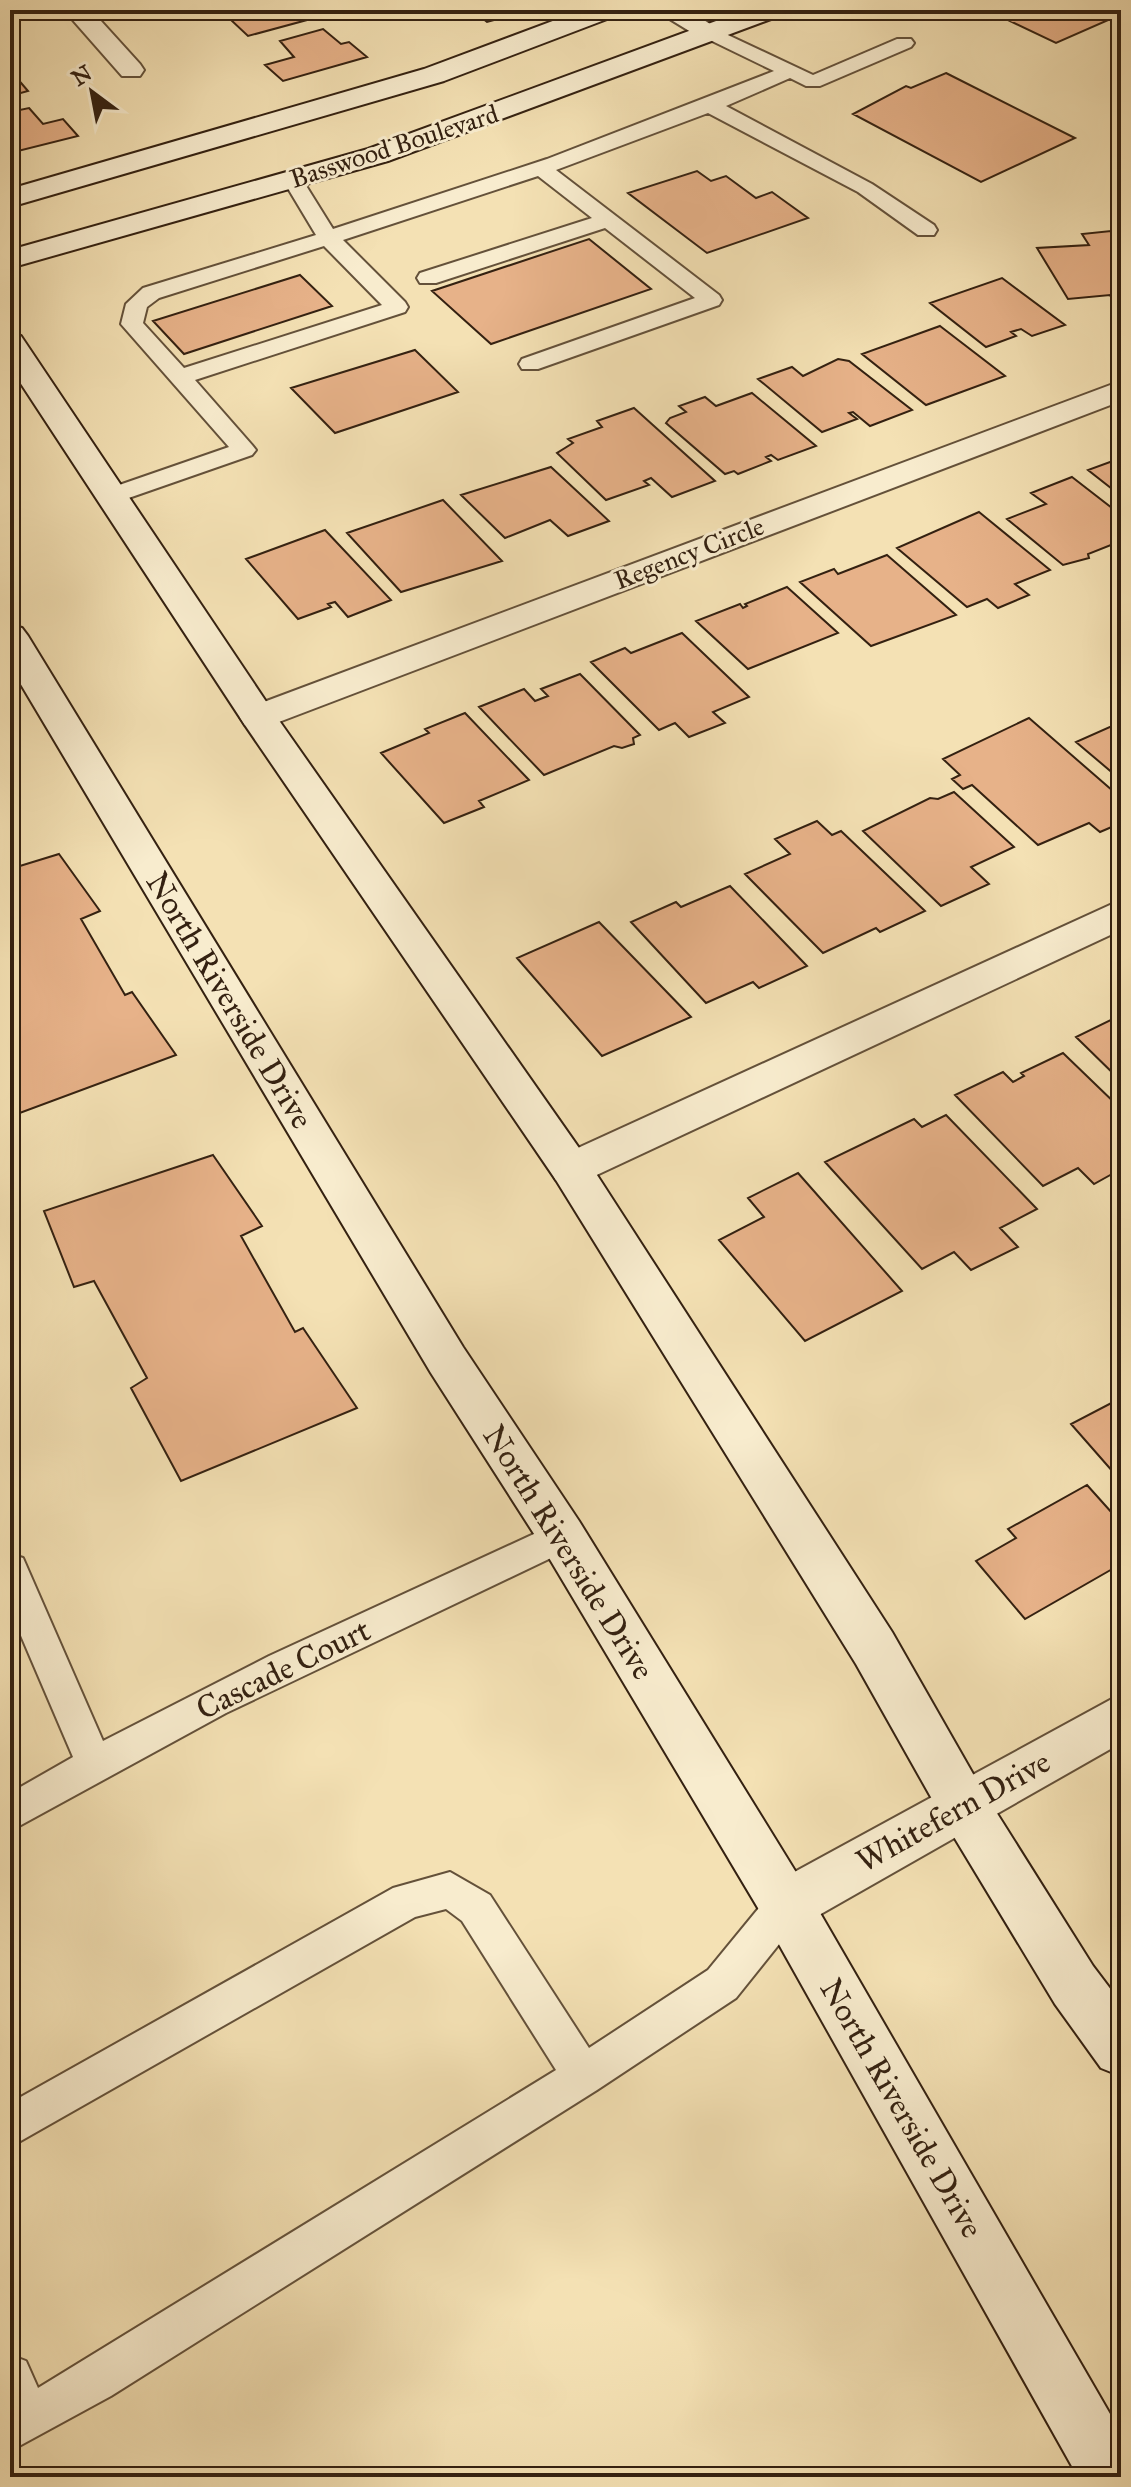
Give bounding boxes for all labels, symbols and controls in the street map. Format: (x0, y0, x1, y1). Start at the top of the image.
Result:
north arrow (52, 52, 132, 132)
text: N (67, 59, 97, 92)
street label: Basswood Boulevard (286, 97, 502, 195)
street label: Regency Circle (610, 510, 769, 596)
street label: North Riverside Drive (137, 865, 322, 1136)
street label: North Riverside Drive (474, 1418, 663, 1687)
street label: Cascade Court (190, 1611, 377, 1728)
street label: Whitefern Drive (849, 1742, 1057, 1881)
street label: North Riverside Drive (812, 1972, 992, 2245)

